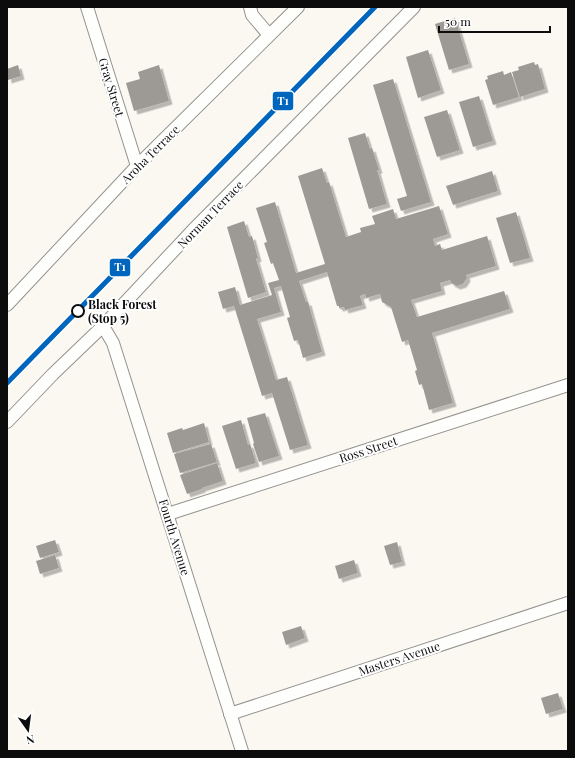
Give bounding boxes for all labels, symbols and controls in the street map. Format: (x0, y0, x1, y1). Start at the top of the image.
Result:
scale bar (439, 8, 550, 34)
text: 50 m (445, 13, 471, 29)
street label: Gray Street (95, 56, 129, 119)
line badge: T1 (272, 91, 294, 111)
text: T1 (277, 93, 289, 108)
street label: Aroha Terrace (117, 121, 183, 187)
street label: Norman Terrace (174, 177, 246, 251)
line badge: T1 (109, 258, 131, 277)
text: T1 (114, 259, 126, 274)
place label: Black Forest (Stop 5) (88, 296, 157, 326)
marker: Black Forest (Stop 5) (71, 304, 85, 318)
street label: Ross Street (337, 432, 400, 466)
street label: Fourth Avenue (156, 497, 194, 577)
street label: Masters Avenue (356, 637, 442, 679)
north arrow (8, 710, 48, 750)
text: N (25, 732, 36, 748)

